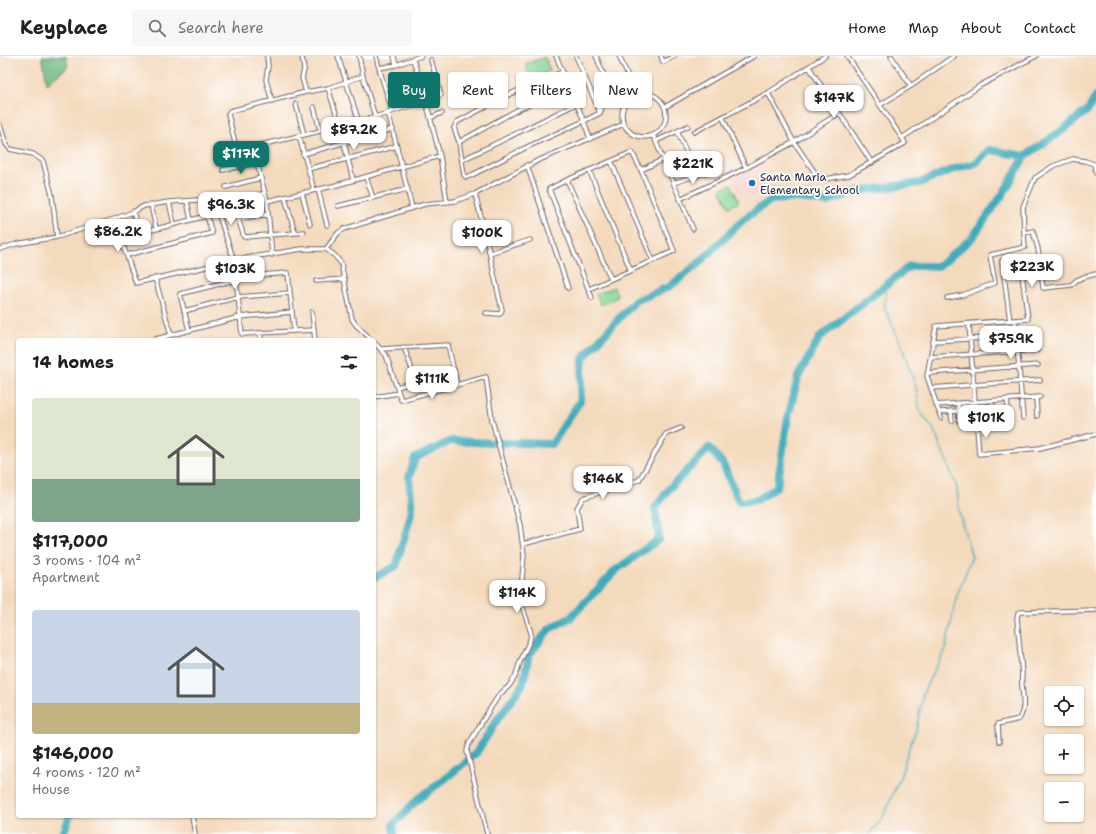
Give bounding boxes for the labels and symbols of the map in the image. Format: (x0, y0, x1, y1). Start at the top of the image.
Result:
pin: $147K (806, 85, 862, 119)
pin: $87.2K (321, 117, 387, 151)
pin: $117K (213, 141, 269, 175)
pin: $221K (665, 151, 721, 185)
place label: Santa Maria Elementary School (760, 170, 860, 198)
marker: Santa Maria Elementary School (747, 178, 757, 188)
pin: $96.3K (198, 192, 264, 226)
pin: $86.2K (85, 219, 151, 253)
pin: $100K (454, 220, 510, 254)
pin: $223K (1004, 254, 1060, 288)
pin: $103K (207, 256, 263, 290)
pin: $75.9K (978, 326, 1044, 360)
pin: $111K (404, 366, 460, 400)
pin: $101K (958, 405, 1014, 439)
pin: $146K (575, 466, 631, 500)
pin: $114K (489, 580, 545, 614)

